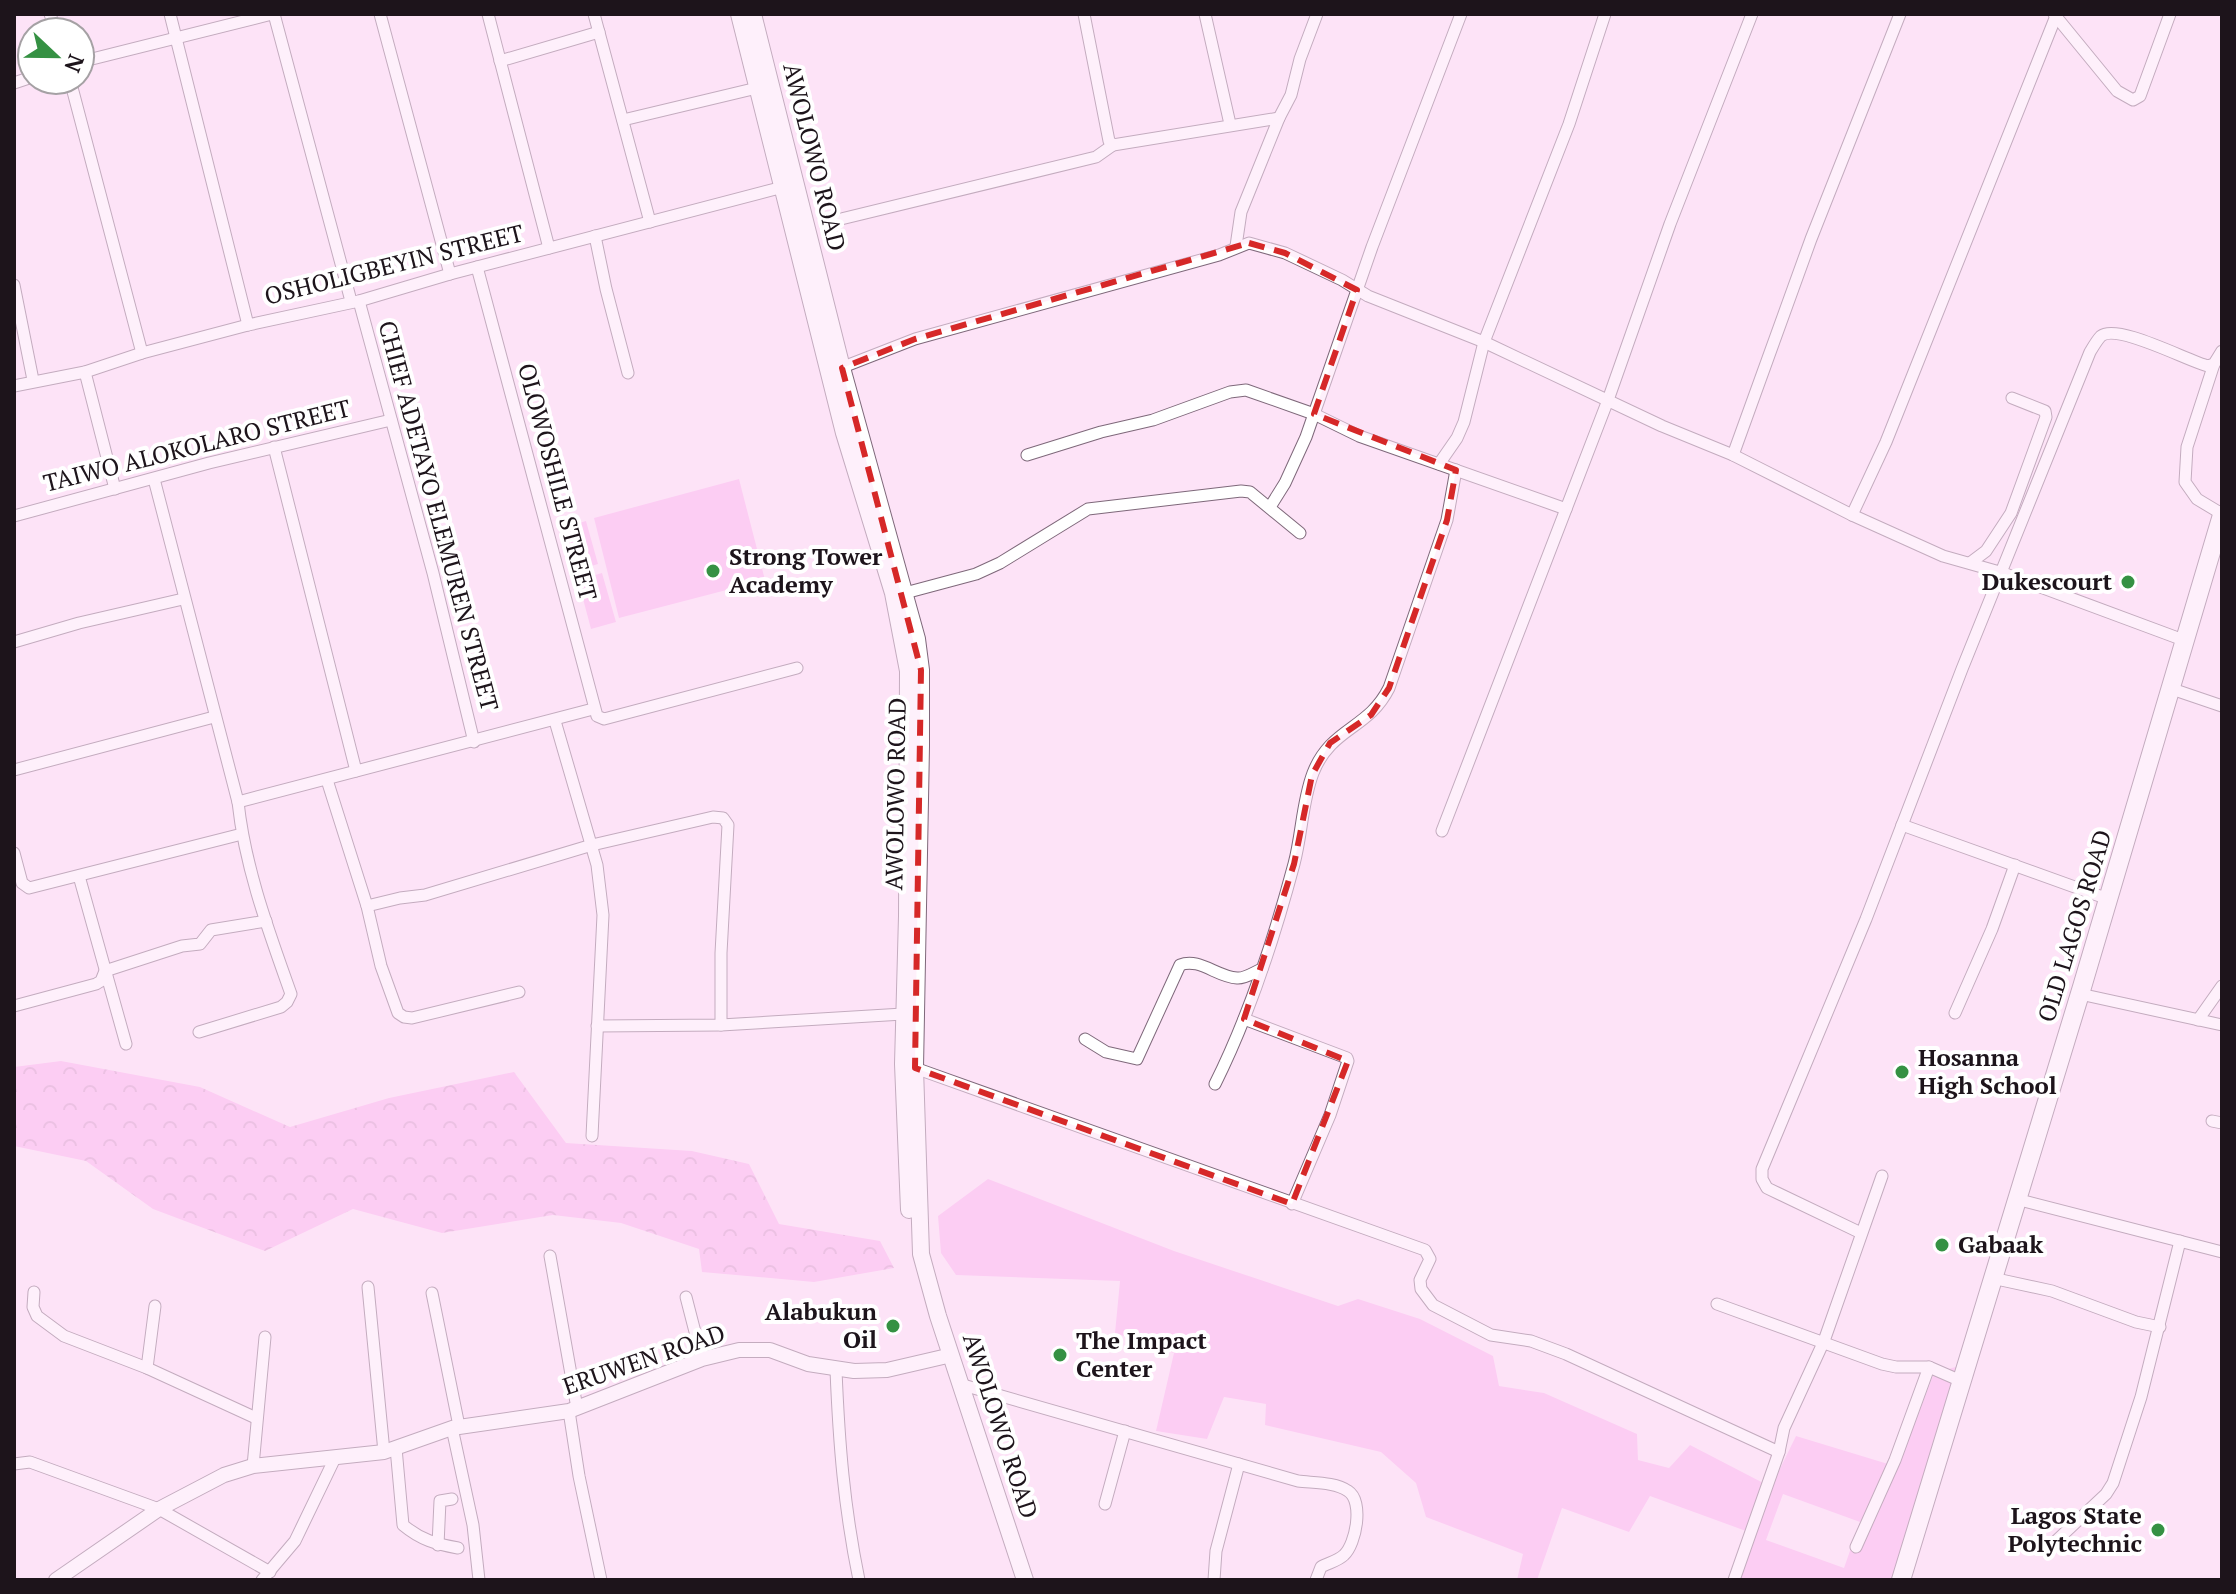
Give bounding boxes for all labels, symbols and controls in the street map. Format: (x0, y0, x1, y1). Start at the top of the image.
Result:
north arrow (16, 16, 96, 96)
text: N (58, 51, 92, 77)
street label: AWOLOWO ROAD (776, 59, 854, 254)
street label: OSHOLIGBEYIN STREET (261, 216, 527, 312)
street label: CHIEF ADETAYO ELEMUREN STREET (371, 317, 507, 715)
street label: OLOWOSHILE STREET (511, 360, 605, 604)
street label: TAIWO ALOKOLARO STREET (40, 391, 354, 499)
place label: Strong Tower Academy (729, 540, 883, 600)
marker: Strong Tower Academy (704, 562, 722, 580)
place label: Dukescourt (1982, 565, 2112, 597)
marker: Dukescourt (2119, 573, 2137, 591)
street label: AWOLOWO ROAD (877, 697, 913, 891)
street label: OLD LAGOS ROAD (2030, 826, 2118, 1026)
place label: Hosanna High School (1918, 1041, 2057, 1101)
marker: Hosanna High School (1893, 1063, 1911, 1081)
place label: Gabaak (1958, 1228, 2043, 1260)
marker: Gabaak (1933, 1236, 1951, 1254)
place label: Alabukun Oil (765, 1295, 878, 1355)
street label: ERUWEN ROAD (558, 1316, 729, 1402)
marker: Alabukun Oil (884, 1317, 902, 1335)
place label: The Impact Center (1076, 1324, 1207, 1384)
street label: AWOLOWO ROAD (956, 1329, 1046, 1522)
marker: The Impact Center (1051, 1346, 1069, 1364)
place label: Lagos State Polytechnic (2008, 1499, 2142, 1559)
marker: Lagos State Polytechnic (2149, 1521, 2167, 1539)

